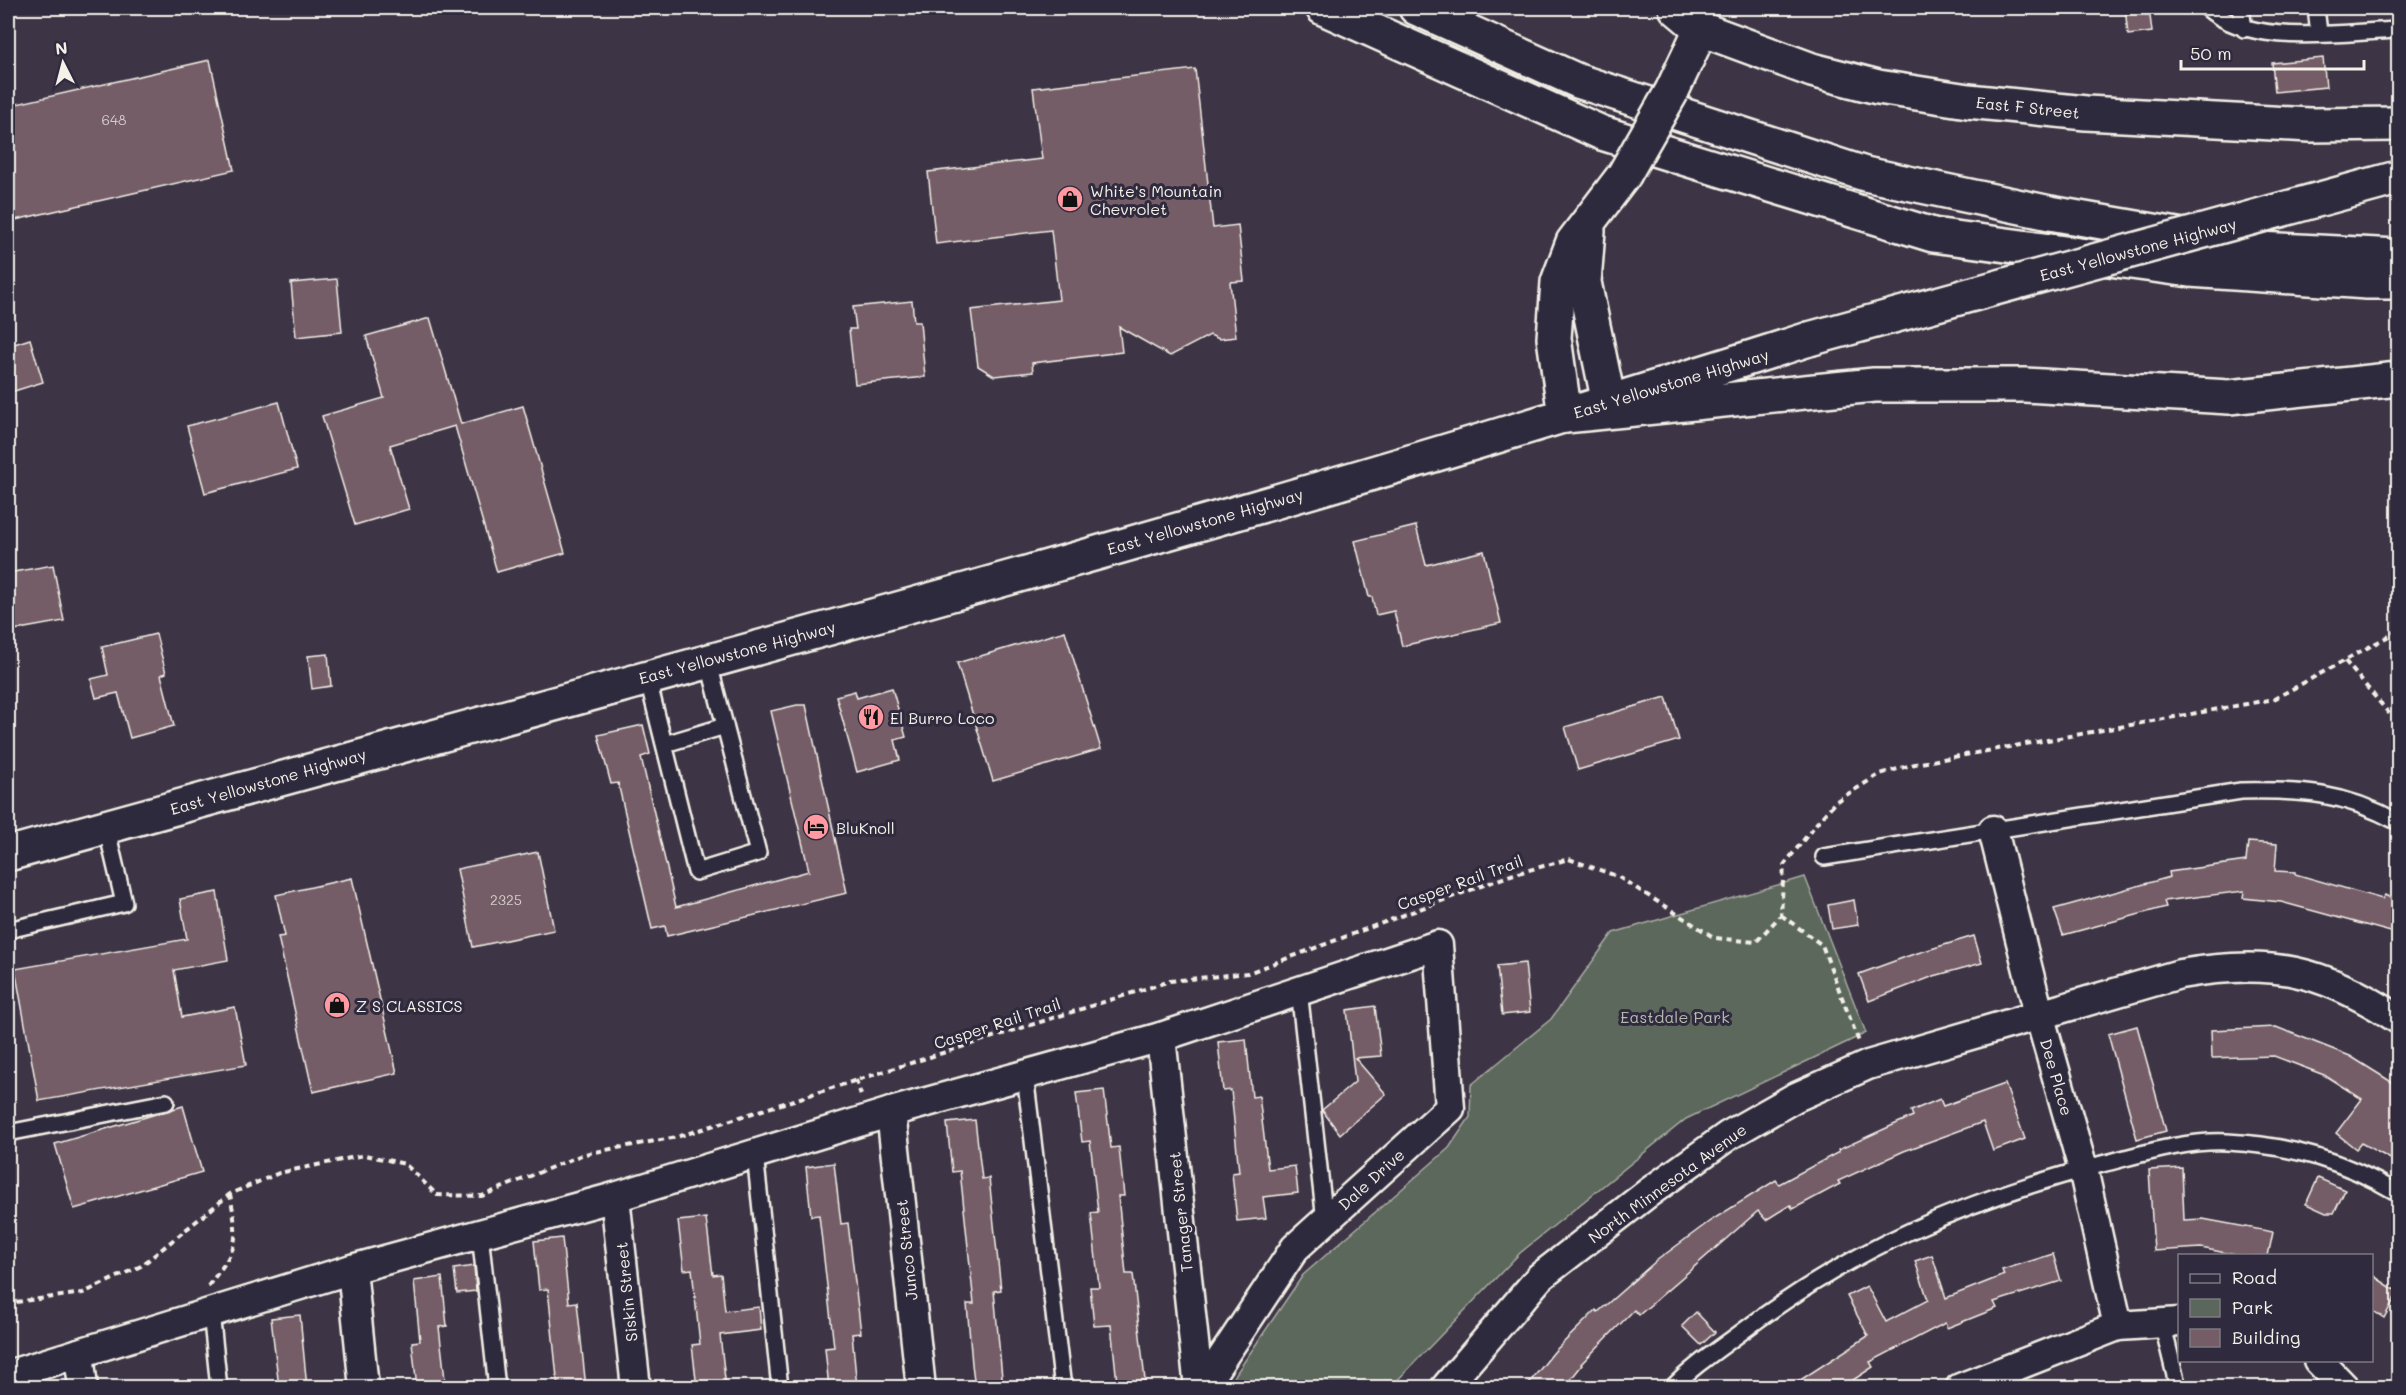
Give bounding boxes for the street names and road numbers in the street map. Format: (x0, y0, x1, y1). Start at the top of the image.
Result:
street label: East F Street (1975, 91, 2081, 123)
street label: East Yellowstone Highway (2037, 213, 2239, 285)
street label: East Yellowstone Highway (1571, 343, 1771, 423)
street label: East Yellowstone Highway (1105, 483, 1305, 559)
street label: East Yellowstone Highway (636, 616, 838, 688)
street label: East Yellowstone Highway (168, 743, 368, 819)
street label: Casper Rail Trail (1394, 850, 1526, 914)
street label: Casper Rail Trail (931, 993, 1063, 1053)
street label: Dee Place (2036, 1036, 2078, 1118)
street label: North Minnesota Avenue (1584, 1119, 1750, 1247)
street label: Dale Drive (1333, 1144, 1409, 1214)
street label: Tanager Street (1163, 1151, 1197, 1273)
street label: Junco Street (890, 1199, 922, 1301)
street label: Siskin Street (610, 1241, 642, 1343)

